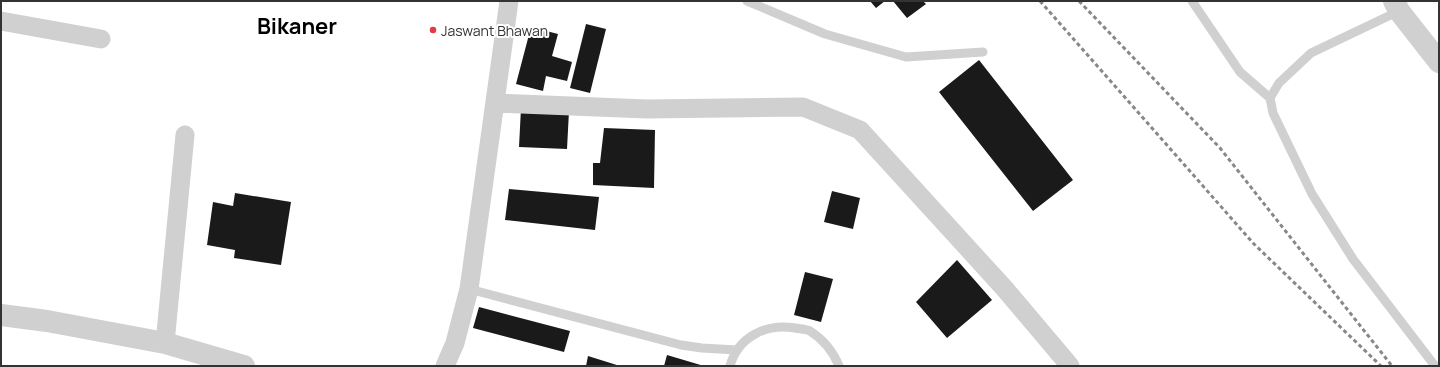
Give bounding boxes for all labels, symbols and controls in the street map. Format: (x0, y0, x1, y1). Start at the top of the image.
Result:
district label: Bikaner (257, 11, 337, 41)
place label: Jaswant Bhawan (441, 21, 548, 40)
marker: Jaswant Bhawan (428, 25, 438, 35)

